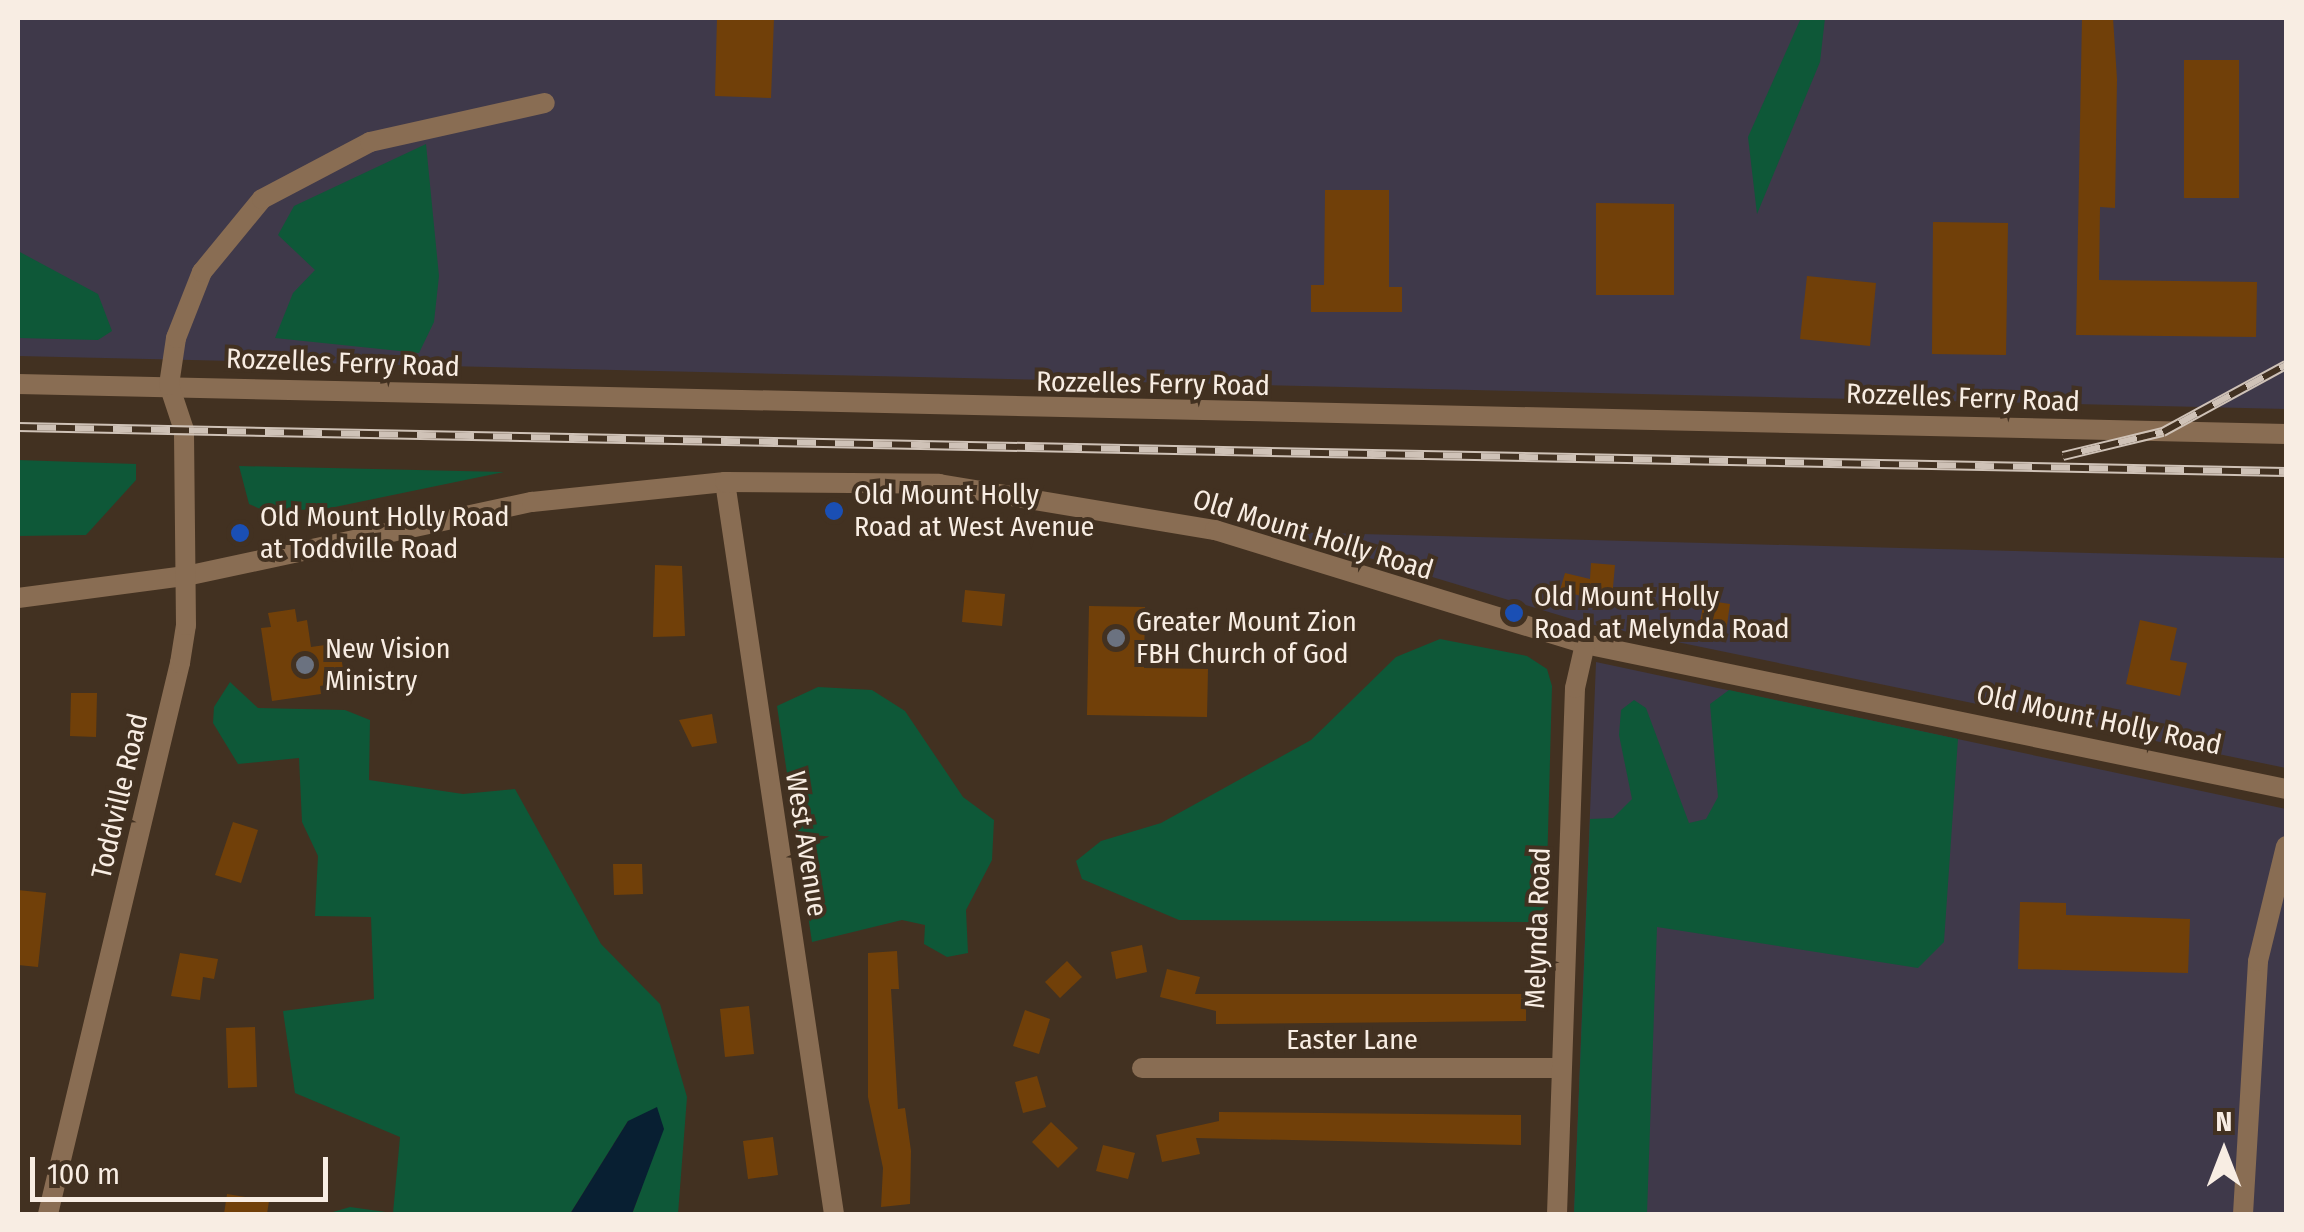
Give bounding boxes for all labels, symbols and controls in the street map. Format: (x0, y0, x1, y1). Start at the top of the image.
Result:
street label: Rozzelles Ferry Road (226, 342, 460, 384)
street label: Rozzelles Ferry Road (1036, 365, 1270, 403)
street label: Rozzelles Ferry Road (1846, 377, 2080, 419)
place label: Old Mount Holly Road at West Avenue (854, 478, 1094, 544)
street label: Old Mount Holly Road (1189, 482, 1437, 588)
place label: Old Mount Holly Road at Toddville Road (260, 500, 510, 566)
marker: Old Mount Holly Road at West Avenue (823, 500, 845, 522)
marker: Old Mount Holly Road at Toddville Road (229, 522, 251, 544)
place label: Old Mount Holly Road at Melynda Road (1534, 580, 1790, 646)
marker: Old Mount Holly Road at Melynda Road (1503, 602, 1525, 624)
place label: Greater Mount Zion FBH Church of God (1136, 605, 1357, 671)
marker: Greater Mount Zion FBH Church of God (1105, 627, 1127, 649)
place label: New Vision Ministry (325, 632, 451, 698)
marker: New Vision Ministry (294, 654, 316, 676)
street label: Old Mount Holly Road (1973, 678, 2225, 762)
street label: Toddville Road (85, 710, 155, 882)
street label: West Avenue (778, 769, 834, 919)
street label: Melynda Road (1518, 847, 1558, 1009)
street label: Easter Lane (1286, 1023, 1418, 1057)
north arrow (2174, 1102, 2274, 1202)
text: N (2216, 1105, 2232, 1138)
scale bar (35, 1137, 332, 1199)
text: 100 m (47, 1156, 120, 1192)

